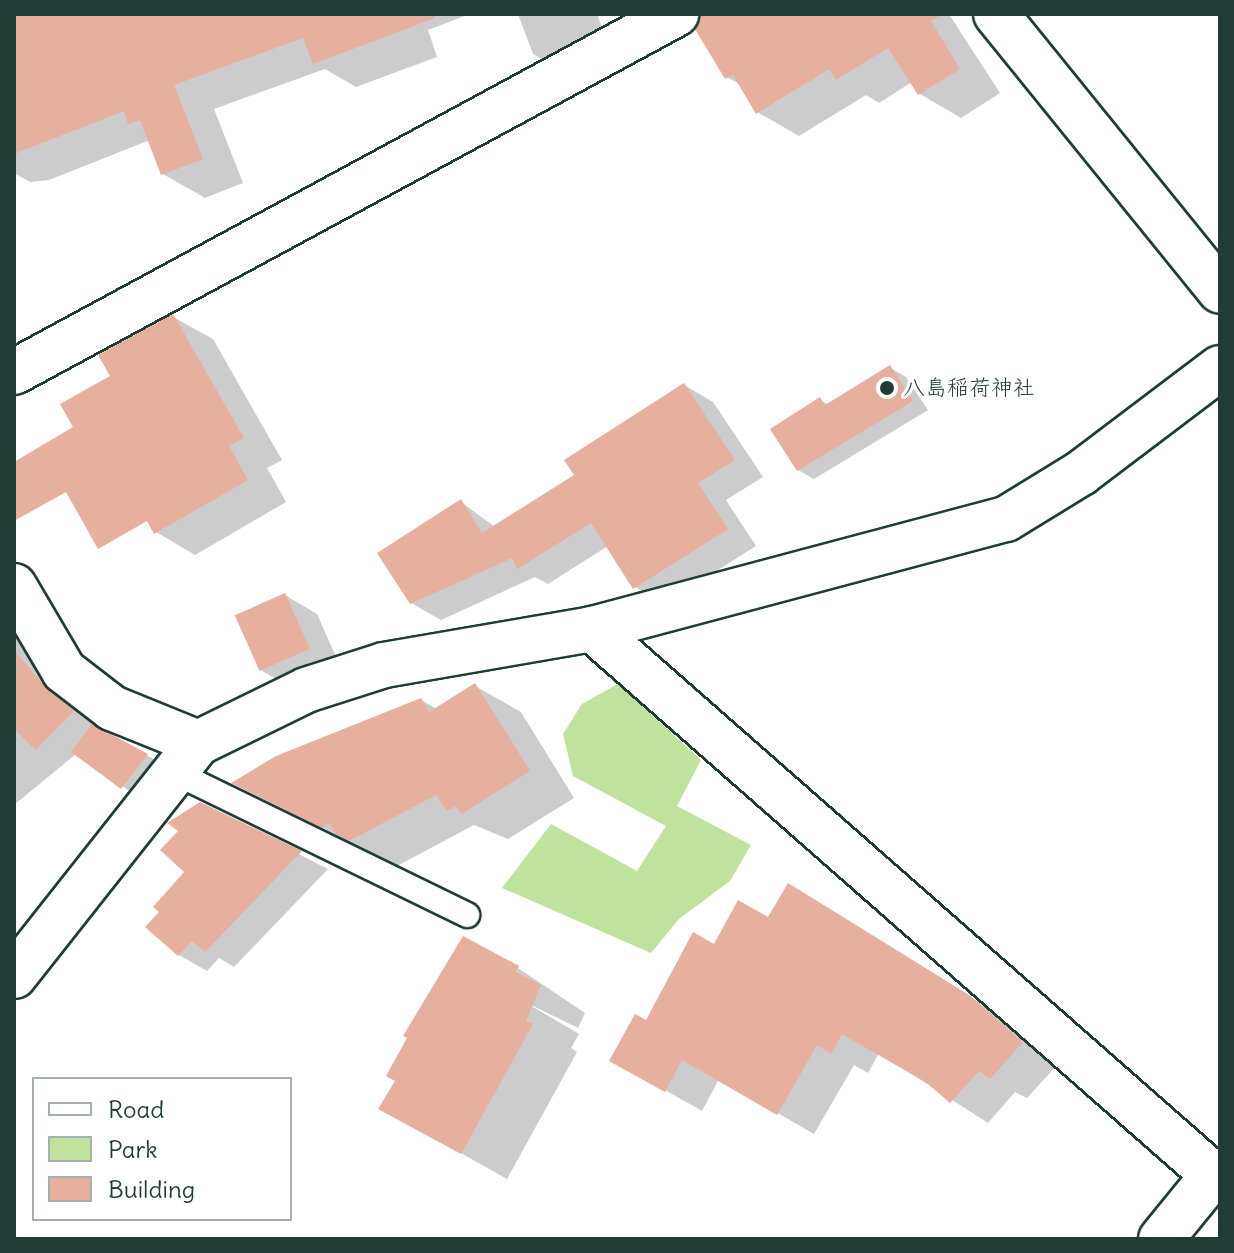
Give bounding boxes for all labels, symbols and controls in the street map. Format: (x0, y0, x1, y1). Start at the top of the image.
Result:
place label: 八島稲荷神社 (903, 375, 1035, 401)
marker: 八島稲荷神社 (878, 379, 896, 397)
legend (32, 1077, 292, 1221)
text: Road (108, 1094, 164, 1124)
text: Park (108, 1134, 158, 1164)
text: Building (108, 1174, 195, 1204)

